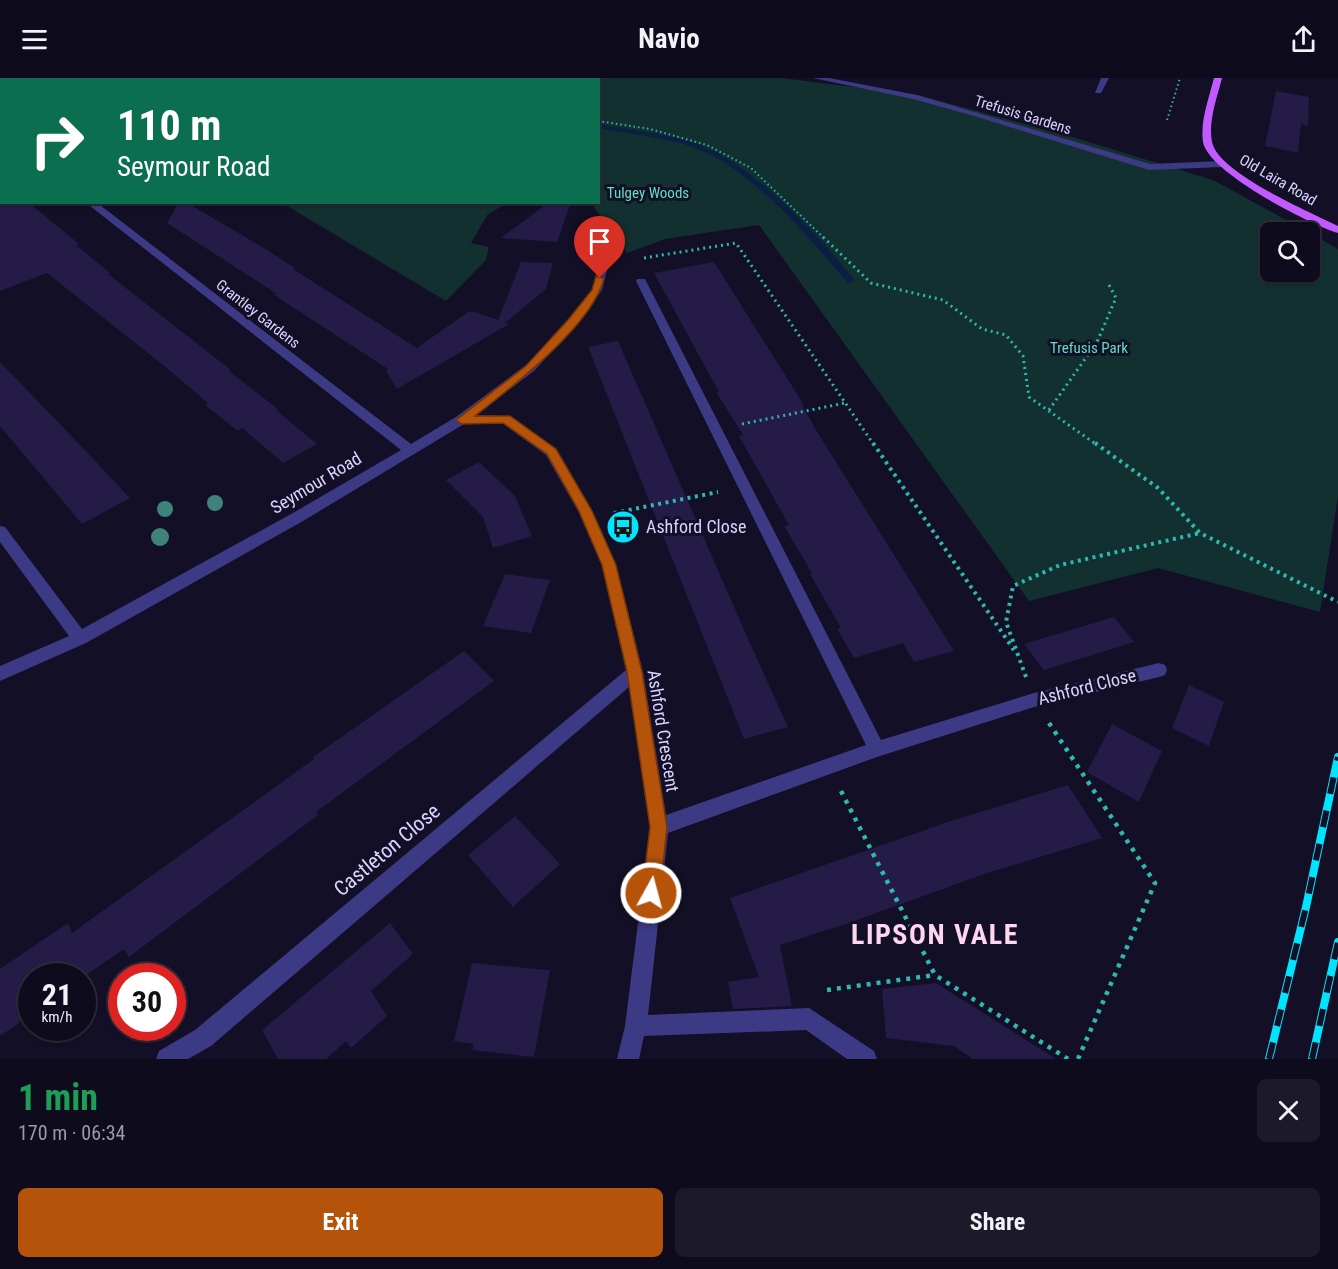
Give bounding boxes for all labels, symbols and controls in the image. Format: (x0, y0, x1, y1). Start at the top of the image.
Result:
icon: menu (18, 23, 51, 56)
text: Navio (638, 23, 700, 55)
icon: share (1287, 23, 1320, 56)
street label: Trefusis Gardens (972, 92, 1074, 138)
text: 110 m (117, 101, 222, 150)
icon: right (18, 102, 96, 180)
text: Seymour Road (117, 151, 270, 183)
street label: Old Laira Road (1236, 151, 1320, 209)
park label: Tulgey Woods (607, 184, 689, 202)
pin (574, 216, 625, 278)
map controls (1260, 222, 1320, 282)
button: search (1260, 222, 1320, 282)
icon: arrive (583, 225, 616, 258)
street label: Grantley Gardens (213, 276, 304, 352)
park label: Trefusis Park (1050, 339, 1128, 357)
street label: Seymour Road (267, 447, 365, 518)
bus stop icon: Ashford Close (605, 509, 641, 545)
place label: Ashford Close (646, 516, 746, 537)
street label: Ashford Close (1036, 664, 1138, 709)
street label: Ashford Crescent (643, 668, 684, 793)
street label: Castleton Close (329, 799, 445, 901)
position arrow (619, 861, 683, 925)
district label: LIPSON VALE (851, 918, 1019, 951)
speed limit sign: 30 (108, 963, 186, 1041)
text: 21 (42, 977, 72, 1012)
text: km/h (42, 1008, 72, 1026)
text: 1 min (18, 1077, 98, 1119)
button: close (1257, 1079, 1320, 1142)
text: 170 m · 06:34 (18, 1121, 125, 1145)
button: Exit (18, 1188, 663, 1257)
button: Share (675, 1188, 1320, 1257)

